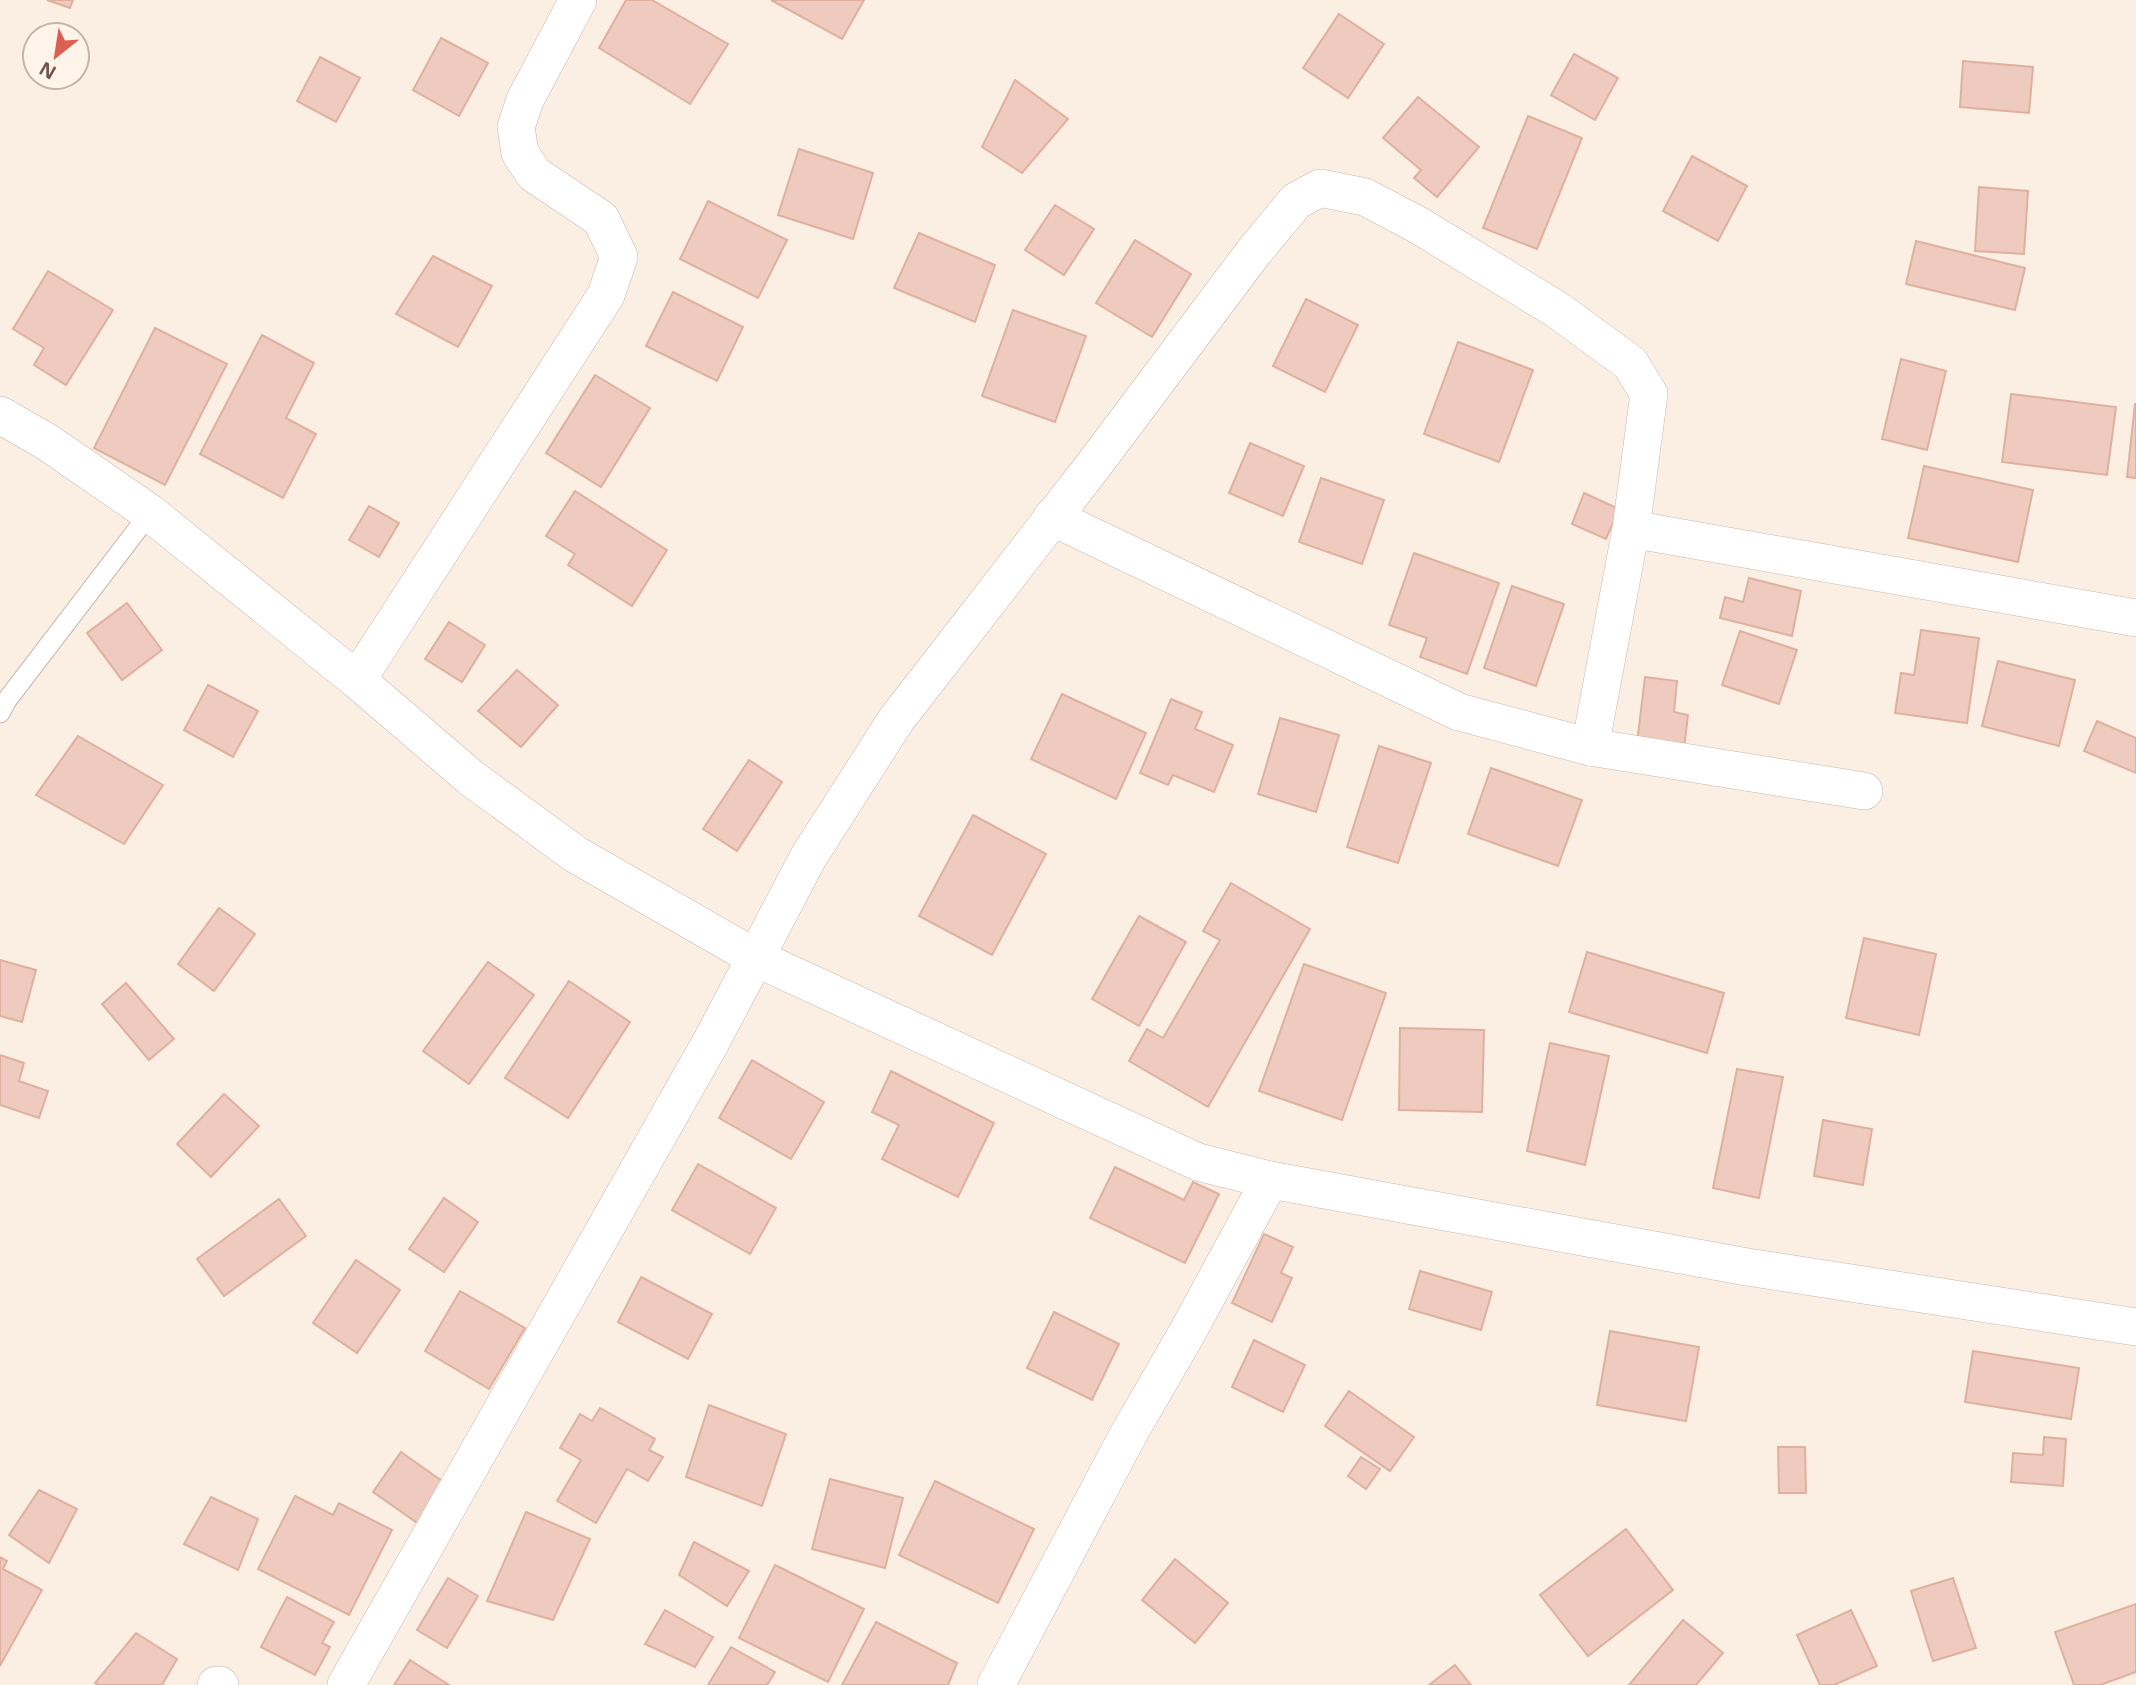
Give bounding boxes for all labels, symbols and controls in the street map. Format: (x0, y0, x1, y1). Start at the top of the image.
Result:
north arrow (21, 21, 91, 91)
text: N (34, 56, 61, 86)

